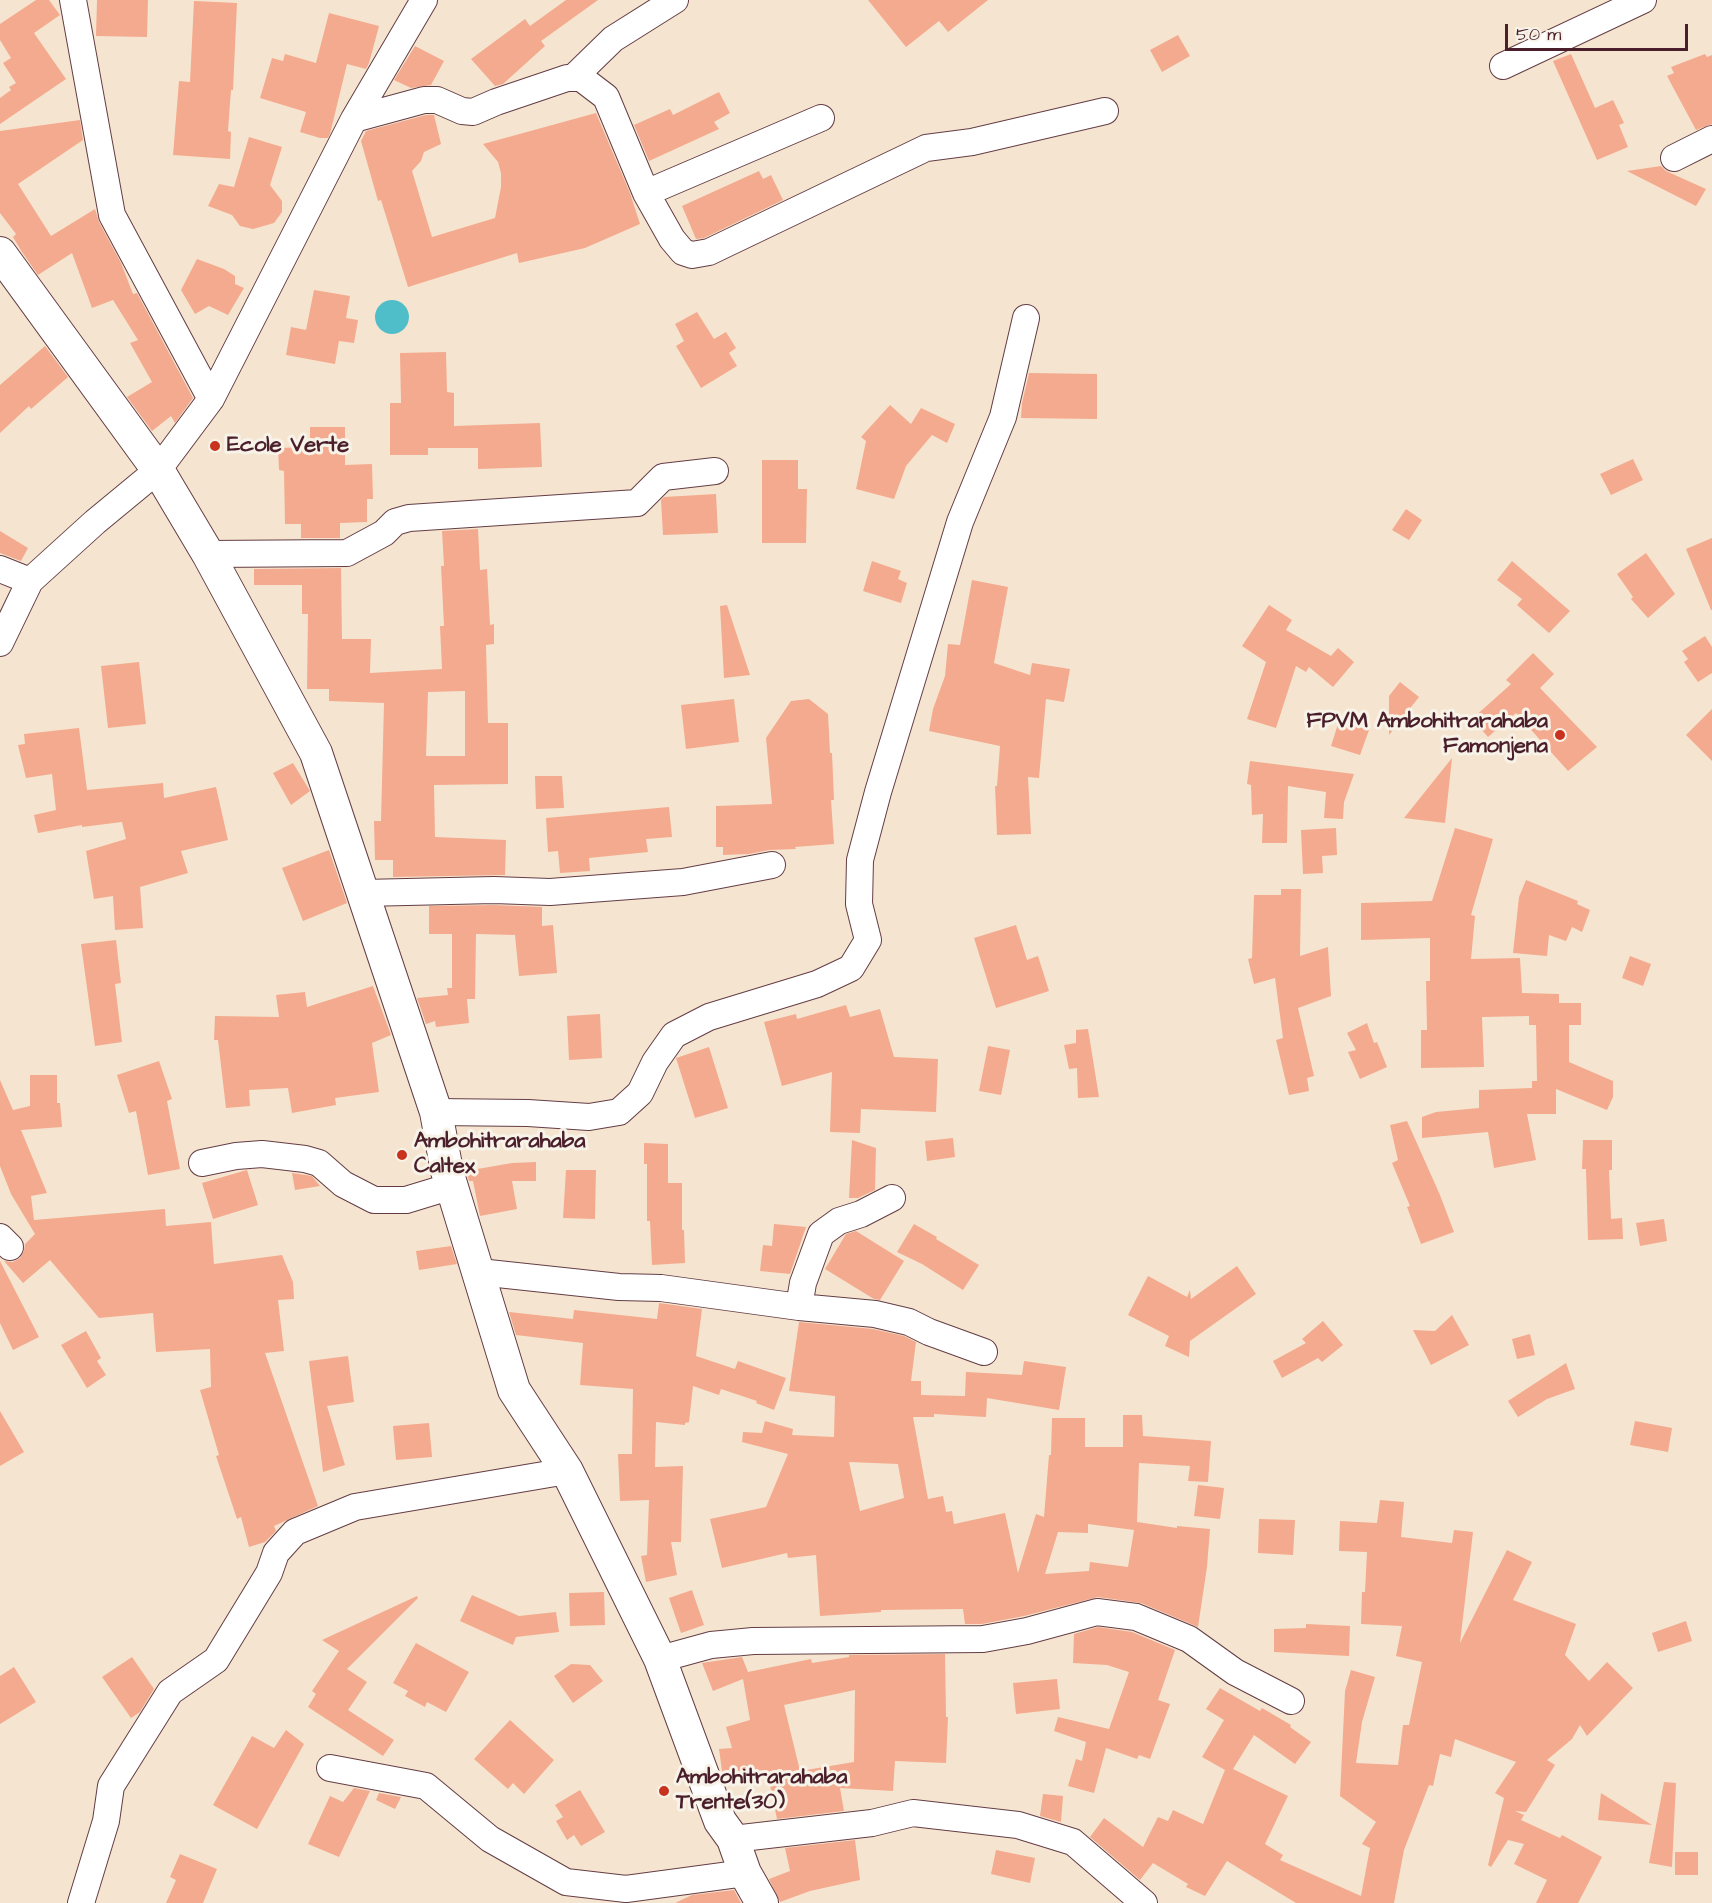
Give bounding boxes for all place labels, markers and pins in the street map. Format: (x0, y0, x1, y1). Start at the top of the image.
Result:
place label: Ecole Verte (227, 433, 349, 459)
marker: Ecole Verte (208, 439, 222, 453)
place label: FPVM Ambohitrarahaba Famonjena (1307, 709, 1548, 760)
marker: FPVM Ambohitrarahaba Famonjena (1553, 728, 1567, 742)
place label: Ambohitrarahaba Caltex (414, 1129, 585, 1180)
marker: Ambohitrarahaba Caltex (395, 1148, 409, 1162)
place label: Ambohitrarahaba Trente(30) (676, 1765, 847, 1816)
marker: Ambohitrarahaba Trente(30) (657, 1784, 671, 1798)

